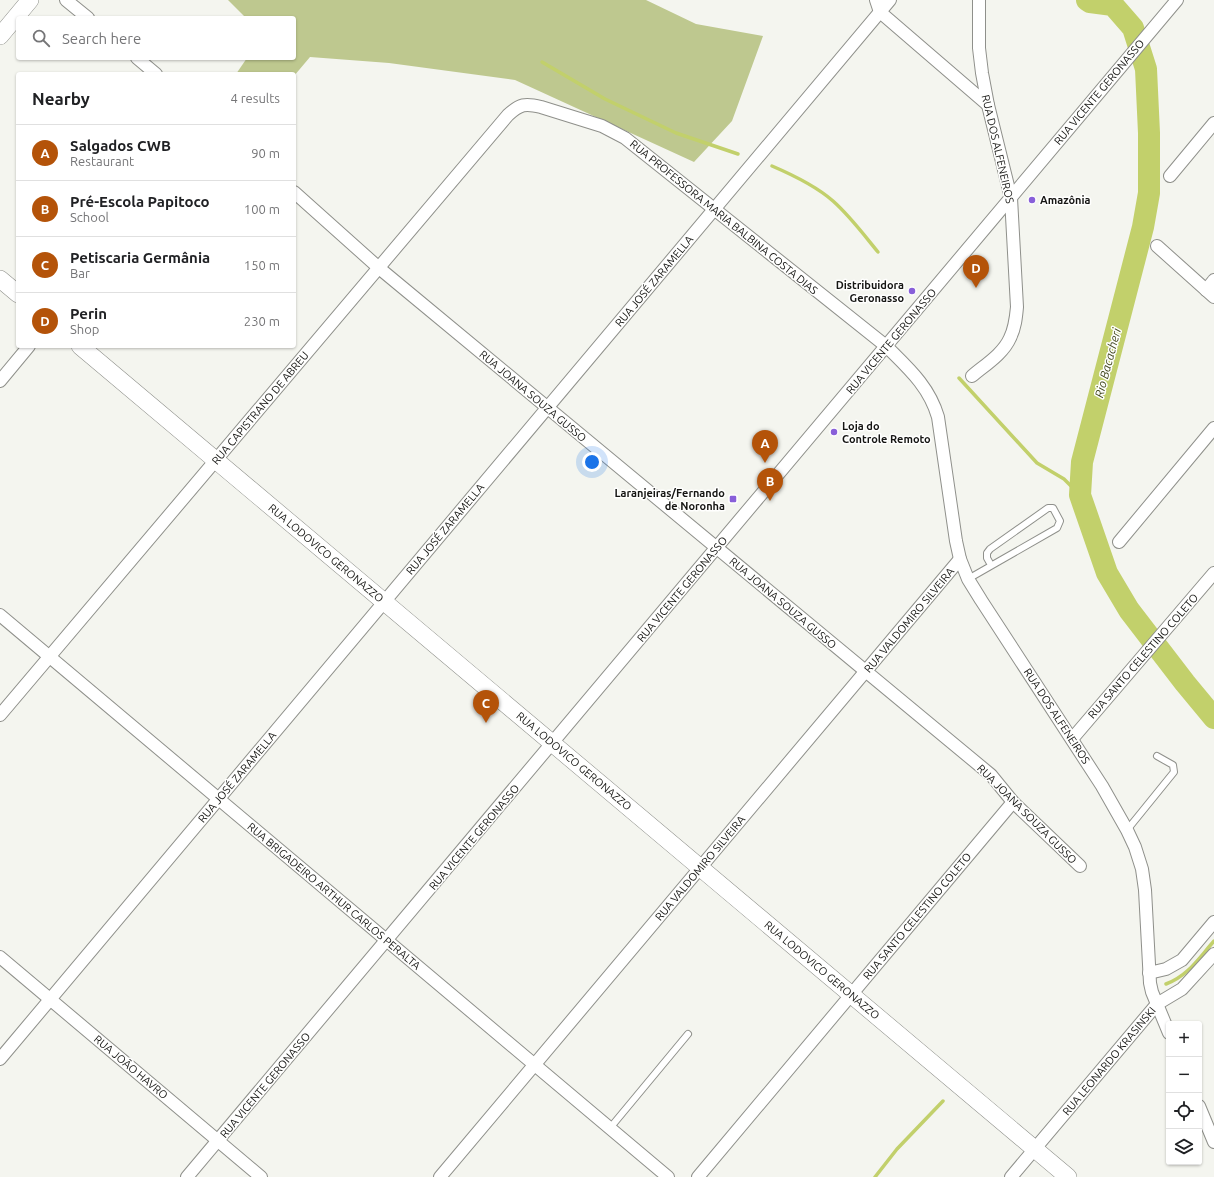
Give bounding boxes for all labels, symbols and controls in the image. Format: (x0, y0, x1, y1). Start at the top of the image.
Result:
search box (16, 16, 296, 60)
icon: search (30, 27, 52, 49)
text: Search here (62, 30, 141, 47)
street label: RUA VICENTE GERONASSO (1052, 37, 1146, 147)
text: Nearby (32, 89, 90, 108)
text: 4 results (230, 91, 280, 105)
street label: RUA DOS ALFENEIROS (980, 93, 1016, 205)
text: Salgados CWB (70, 137, 171, 154)
street label: RUA PROFESSORA MARIA BALBINA COSTA DIAS (628, 138, 820, 297)
text: A (40, 146, 50, 160)
text: 90 m (251, 146, 280, 160)
text: Restaurant (70, 154, 134, 168)
text: Pré-Escola Papitoco (70, 193, 210, 210)
place label: Amazônia (1040, 194, 1091, 206)
marker: Amazônia (1027, 195, 1037, 205)
text: B (41, 202, 49, 216)
text: 100 m (244, 202, 280, 216)
text: School (70, 210, 109, 224)
street label: RUA JOSÉ ZARAMELLA (612, 232, 696, 329)
text: Petiscaria Germânia (70, 249, 210, 266)
pin: D (963, 255, 989, 288)
text: C (41, 258, 49, 272)
text: 150 m (244, 258, 280, 272)
text: Bar (70, 266, 90, 280)
place label: Distribuidora Geronasso (836, 279, 904, 304)
street label: RUA VICENTE GERONASSO (844, 286, 938, 396)
marker: Distribuidora Geronasso (907, 286, 917, 296)
text: Perin (70, 305, 107, 322)
text: D (40, 314, 50, 328)
text: 230 m (244, 314, 280, 328)
text: Shop (70, 322, 99, 336)
water label: Rio Bacacheri (1092, 326, 1123, 399)
street label: RUA JOANA SOUZA GUSSO (477, 348, 589, 444)
street label: RUA CAPISTRANO DE ABREU (209, 349, 311, 467)
place label: Loja do Controle Remoto (842, 420, 931, 445)
marker: Loja do Controle Remoto (829, 427, 839, 437)
pin: A (752, 430, 778, 463)
your location (582, 452, 602, 472)
pin: B (757, 468, 783, 501)
street label: RUA JOSÉ ZARAMELLA (403, 480, 487, 577)
place label: Laranjeiras/Fernando de Noronha (614, 487, 725, 512)
marker: Laranjeiras/Fernando de Noronha (728, 494, 738, 504)
street label: RUA LODOVICO GERONAZZO (266, 501, 386, 605)
street label: RUA VICENTE GERONASSO (635, 534, 729, 644)
street label: RUA JOANA SOUZA GUSSO (727, 555, 839, 651)
street label: RUA VALDOMIRO SILVEIRA (862, 564, 957, 675)
street label: RUA SANTO CELESTINO COLETO (1086, 591, 1200, 721)
street label: RUA DOS ALFENEIROS (1022, 666, 1092, 766)
pin: C (473, 690, 499, 723)
street label: RUA LODOVICO GERONAZZO (514, 709, 634, 813)
street label: RUA JOSÉ ZARAMELLA (195, 728, 279, 825)
street label: RUA JOANA SOUZA GUSSO (975, 762, 1079, 866)
street label: RUA VICENTE GERONASSO (427, 782, 521, 892)
street label: RUA VALDOMIRO SILVEIRA (653, 812, 748, 923)
street label: RUA BRIGADEIRO ARTHUR CARLOS PERALTA (245, 820, 423, 972)
street label: RUA SANTO CELESTINO COLETO (861, 850, 973, 982)
street label: RUA LODOVICO GERONAZZO (762, 918, 882, 1022)
street label: RUA LEONARDO KRASINSKI (1060, 1004, 1158, 1118)
map controls (1166, 1021, 1202, 1165)
button: + (1166, 1021, 1202, 1057)
street label: RUA VICENTE GERONASSO (218, 1030, 312, 1140)
street label: RUA JOÃO HAVRO (92, 1033, 170, 1101)
button: − (1166, 1057, 1202, 1093)
button: locate (1166, 1093, 1202, 1129)
button: layers (1166, 1129, 1202, 1165)

